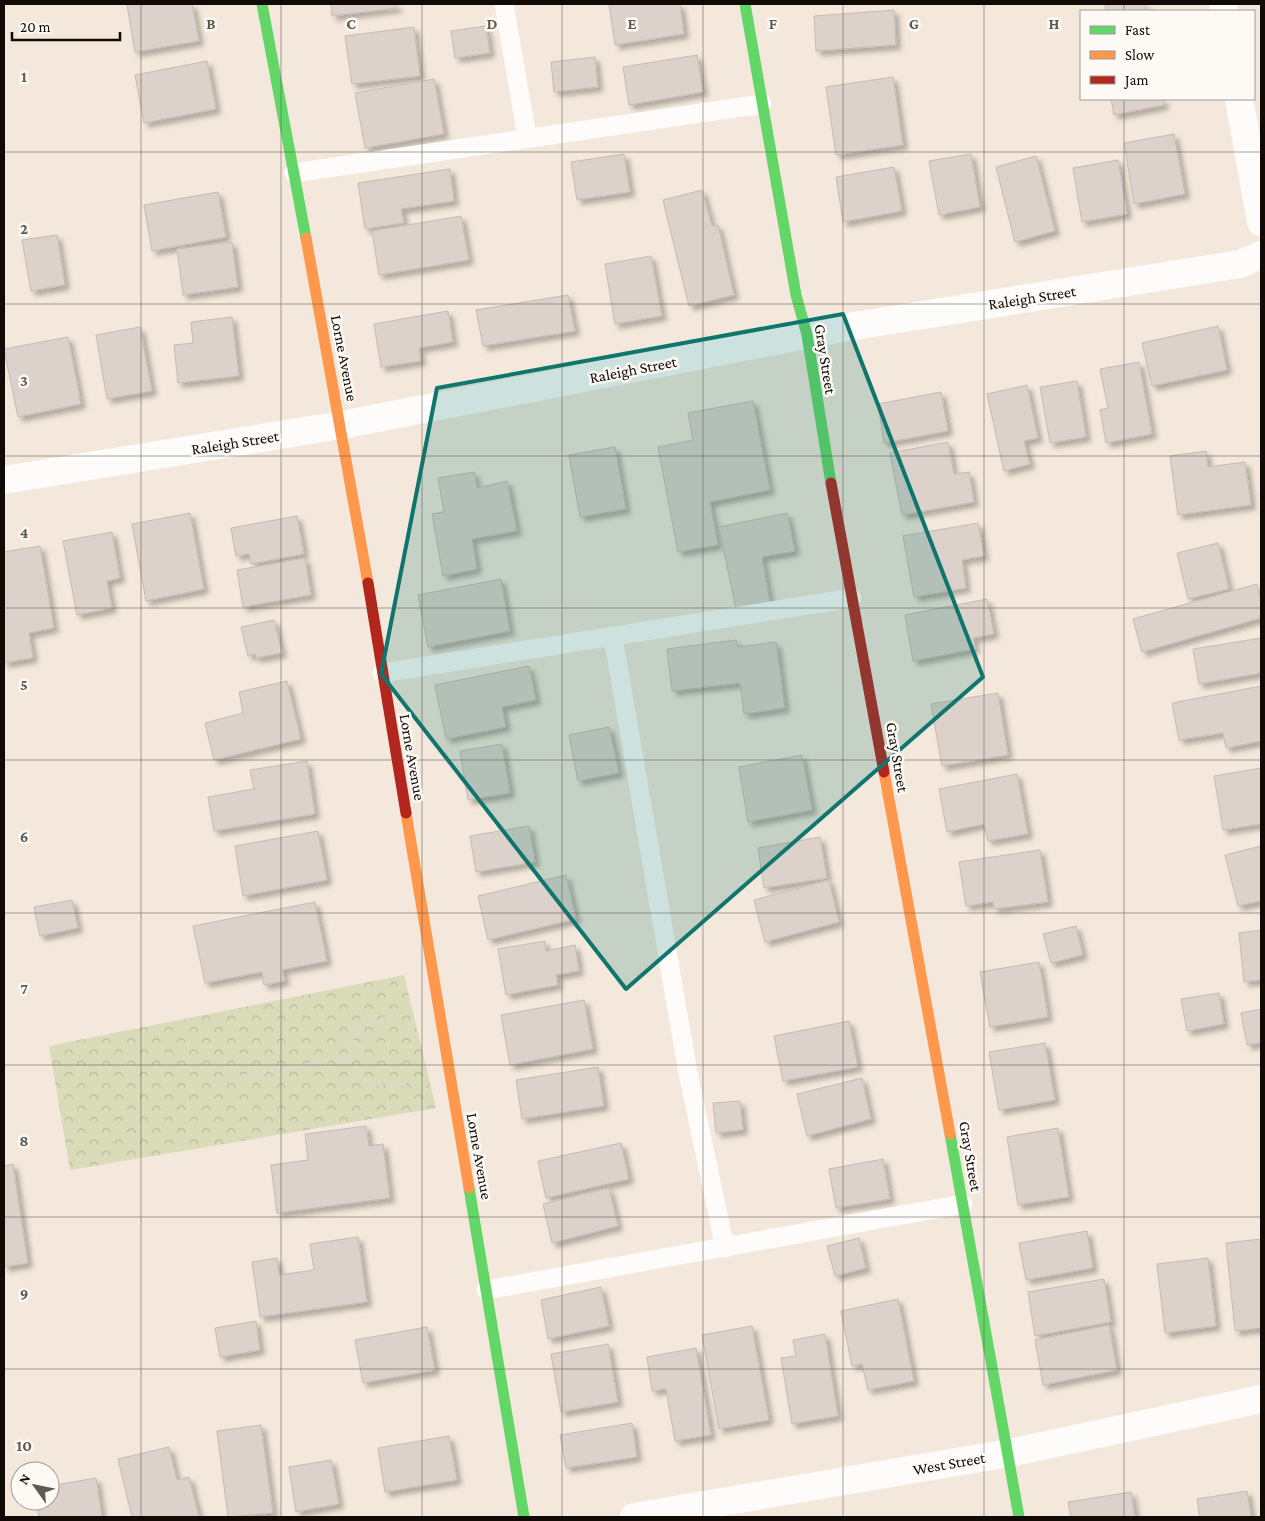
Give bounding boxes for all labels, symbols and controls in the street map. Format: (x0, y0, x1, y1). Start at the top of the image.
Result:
scale bar (12, 10, 120, 42)
legend (1080, 10, 1255, 100)
text: B (206, 15, 216, 32)
text: C (346, 15, 356, 32)
text: D (486, 15, 498, 32)
text: E (627, 15, 637, 32)
text: F (769, 15, 778, 32)
text: G (909, 15, 919, 32)
text: H (1049, 15, 1060, 32)
text: 20 m (20, 19, 51, 35)
text: Fast (1125, 22, 1151, 38)
text: Slow (1125, 47, 1155, 63)
text: 1 (21, 68, 27, 85)
text: Jam (1123, 72, 1148, 89)
text: 2 (20, 220, 28, 237)
street label: Raleigh Street (987, 282, 1078, 314)
street label: Lorne Avenue (328, 314, 361, 403)
street label: Gray Street (811, 323, 840, 396)
street label: Raleigh Street (588, 353, 679, 387)
text: 3 (20, 372, 28, 389)
street label: Raleigh Street (190, 427, 281, 459)
text: 4 (20, 524, 29, 541)
text: 5 (20, 676, 28, 693)
street label: Lorne Avenue (397, 713, 428, 802)
street label: Gray Street (882, 721, 912, 794)
text: 6 (20, 828, 28, 845)
text: 7 (20, 980, 28, 997)
street label: Lorne Avenue (464, 1112, 495, 1201)
street label: Gray Street (955, 1120, 985, 1193)
text: 8 (19, 1132, 29, 1149)
text: 9 (20, 1285, 28, 1302)
text: 10 (16, 1437, 32, 1454)
street label: West Street (912, 1449, 987, 1478)
north arrow (10, 1461, 60, 1511)
text: N (15, 1470, 34, 1487)

